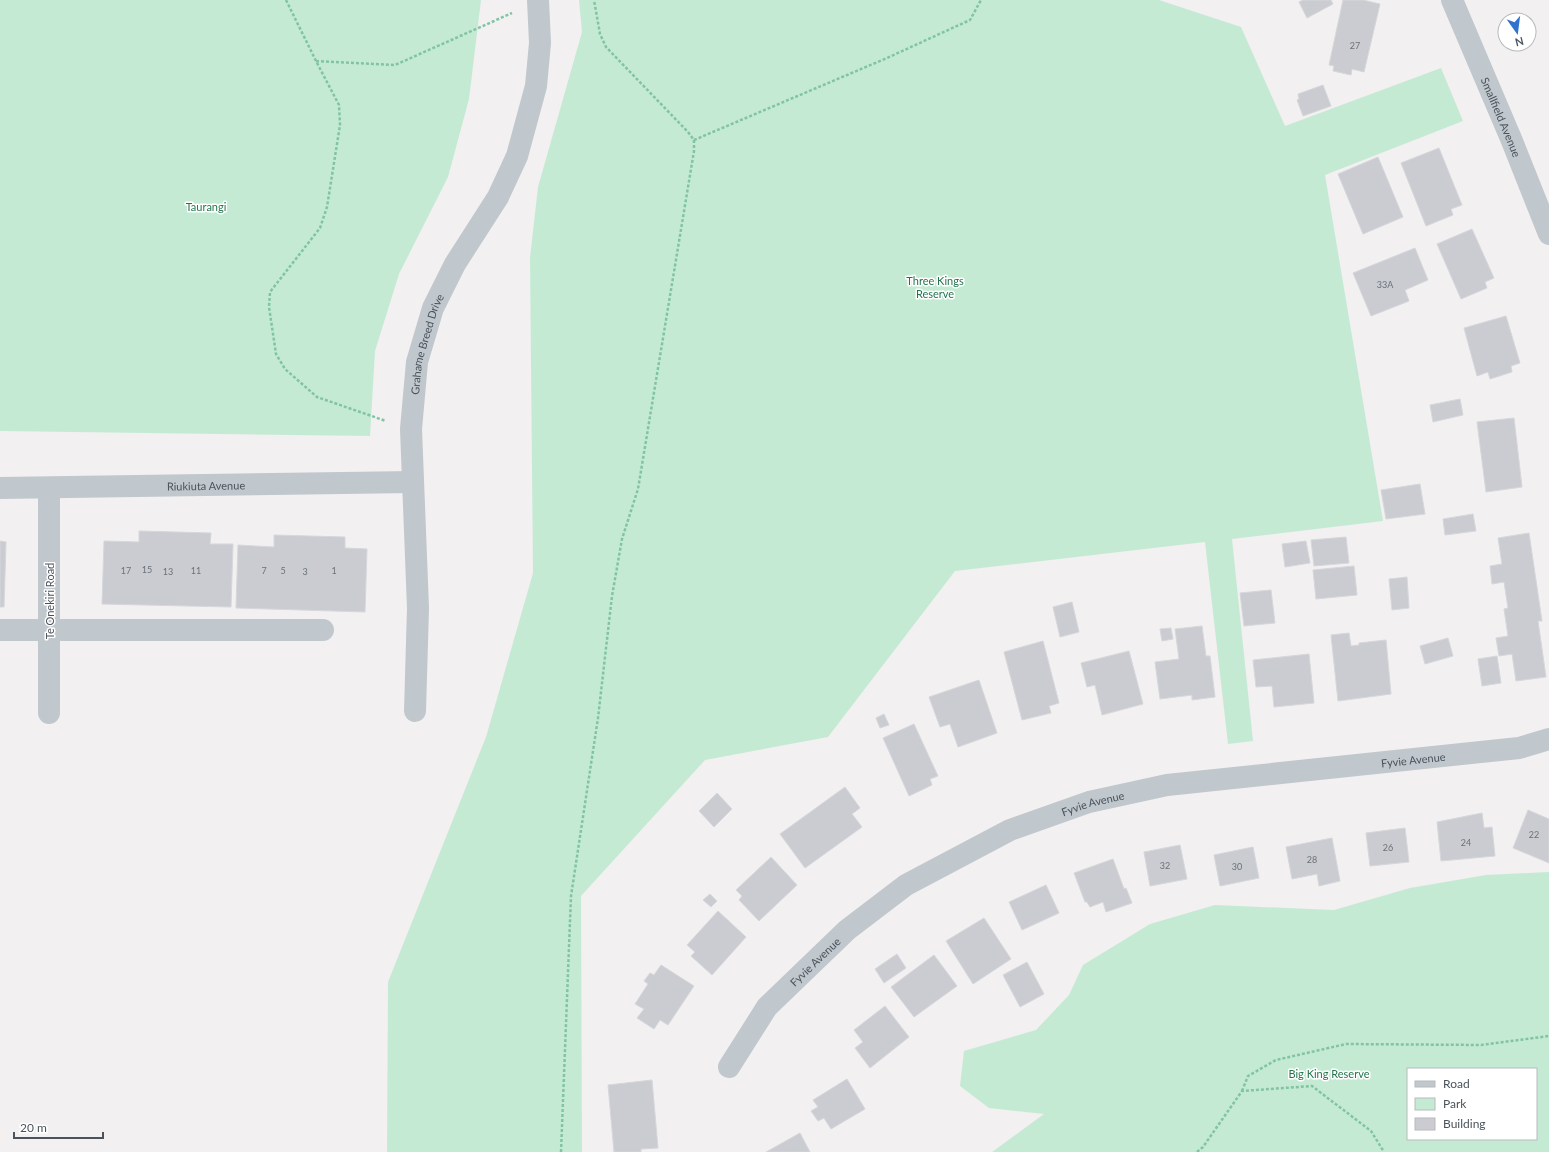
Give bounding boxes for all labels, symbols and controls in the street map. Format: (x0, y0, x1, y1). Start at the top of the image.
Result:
north arrow (1497, 12, 1537, 52)
text: N (1514, 35, 1525, 50)
house number: 27 (1350, 40, 1360, 51)
street label: Smallfield Avenue (1479, 75, 1524, 159)
park label: Taurangi (186, 200, 227, 213)
park label: Three Kings Reserve (906, 274, 964, 300)
house number: 33A (1377, 279, 1394, 290)
street label: Grahame Breed Drive (408, 291, 446, 395)
street label: Riukiuta Avenue (167, 478, 245, 492)
street label: Te Onekiri Road (43, 563, 56, 639)
house number: 15 (142, 564, 152, 575)
house number: 17 (121, 565, 131, 576)
house number: 11 (191, 565, 201, 576)
house number: 7 (261, 565, 267, 576)
house number: 5 (280, 565, 286, 576)
house number: 1 (331, 565, 337, 576)
house number: 13 (163, 566, 173, 577)
house number: 3 (302, 566, 308, 577)
street label: Fyvie Avenue (1380, 749, 1446, 769)
street label: Fyvie Avenue (1059, 788, 1125, 818)
house number: 22 (1529, 829, 1539, 840)
house number: 24 (1461, 837, 1471, 848)
house number: 26 (1383, 842, 1393, 853)
house number: 28 (1307, 854, 1317, 865)
house number: 32 (1160, 860, 1170, 871)
house number: 30 (1232, 861, 1242, 872)
street label: Fyvie Avenue (787, 934, 843, 988)
park label: Big King Reserve (1288, 1067, 1370, 1080)
legend (1407, 1068, 1537, 1140)
text: Road (1443, 1076, 1470, 1091)
text: Park (1443, 1096, 1467, 1111)
scale bar (14, 1114, 103, 1140)
text: Building (1443, 1116, 1486, 1131)
text: 20 m (20, 1120, 47, 1135)

